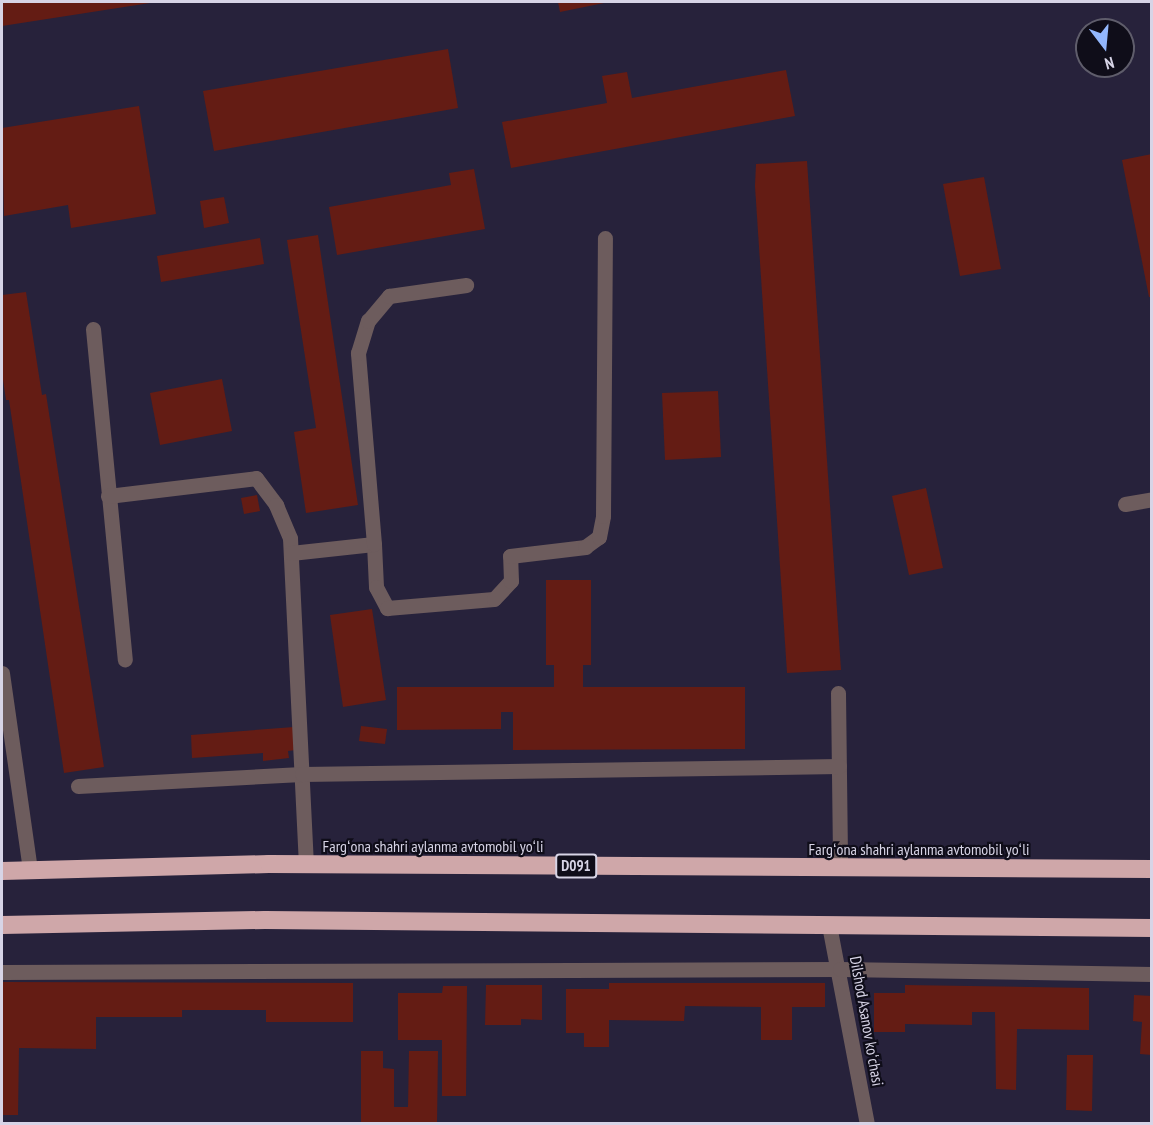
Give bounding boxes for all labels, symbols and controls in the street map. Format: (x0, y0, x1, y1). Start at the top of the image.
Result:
north arrow (1075, 18, 1135, 78)
text: N (1103, 53, 1116, 74)
street label: Fargʻona shahri aylanma avtomobil yoʻli (323, 836, 543, 856)
street label: Fargʻona shahri aylanma avtomobil yoʻli (809, 839, 1029, 859)
road number: D091 (555, 854, 597, 878)
street label: Dilshod Asanov koʻchasi (846, 954, 888, 1088)

